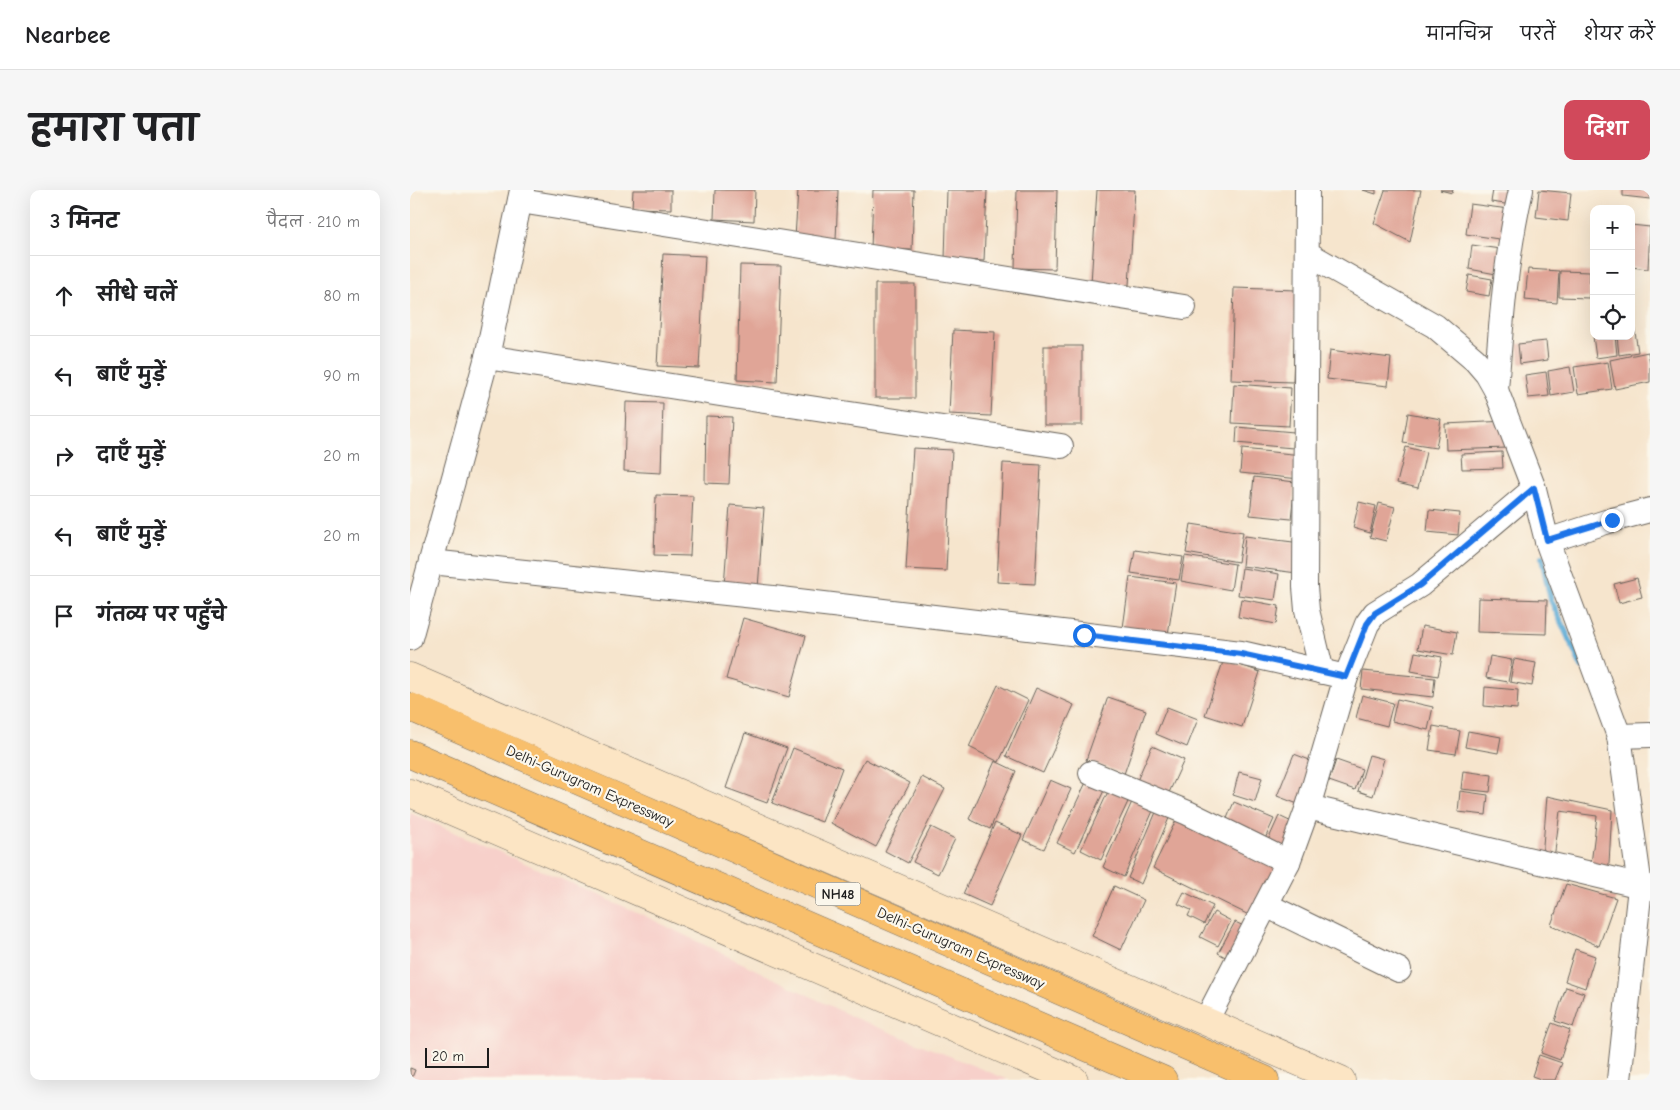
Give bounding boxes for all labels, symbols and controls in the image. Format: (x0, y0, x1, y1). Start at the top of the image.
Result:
text: Nearbee (25, 21, 110, 49)
text: मानचित्र (1426, 24, 1492, 45)
text: परतें (1520, 24, 1556, 45)
text: शेयर करें (1584, 24, 1655, 45)
button: दिशा (1564, 100, 1650, 160)
text: हमारा पता (30, 108, 198, 149)
map controls (1590, 205, 1635, 340)
button: + (1590, 205, 1635, 250)
text: 3 मिनट (50, 209, 119, 233)
text: पैदल · 210 m (266, 213, 360, 231)
button: − (1590, 250, 1635, 295)
icon: ahead (50, 282, 78, 310)
text: सीधे चलें (97, 284, 177, 306)
text: 80 m (323, 287, 360, 305)
button: locate (1590, 295, 1635, 340)
icon: left (50, 362, 78, 390)
text: बाएँ मुड़ें (97, 364, 166, 386)
text: 90 m (323, 367, 360, 385)
icon: right (50, 442, 78, 470)
text: दाएँ मुड़ें (97, 444, 165, 466)
text: 20 m (323, 447, 360, 465)
route end (1601, 509, 1624, 532)
icon: left (50, 522, 78, 550)
text: बाएँ मुड़ें (97, 524, 166, 546)
text: 20 m (323, 527, 360, 545)
icon: arrive (50, 602, 78, 630)
text: गंतव्य पर पहुँचे (97, 604, 226, 626)
route start (1073, 624, 1096, 647)
street label: Delhi-Gurugram Expressway (503, 741, 677, 831)
road number: NH48 (816, 882, 860, 906)
street label: Delhi-Gurugram Expressway (874, 903, 1048, 993)
scale bar (425, 1045, 489, 1068)
text: 20 m (432, 1048, 464, 1065)

